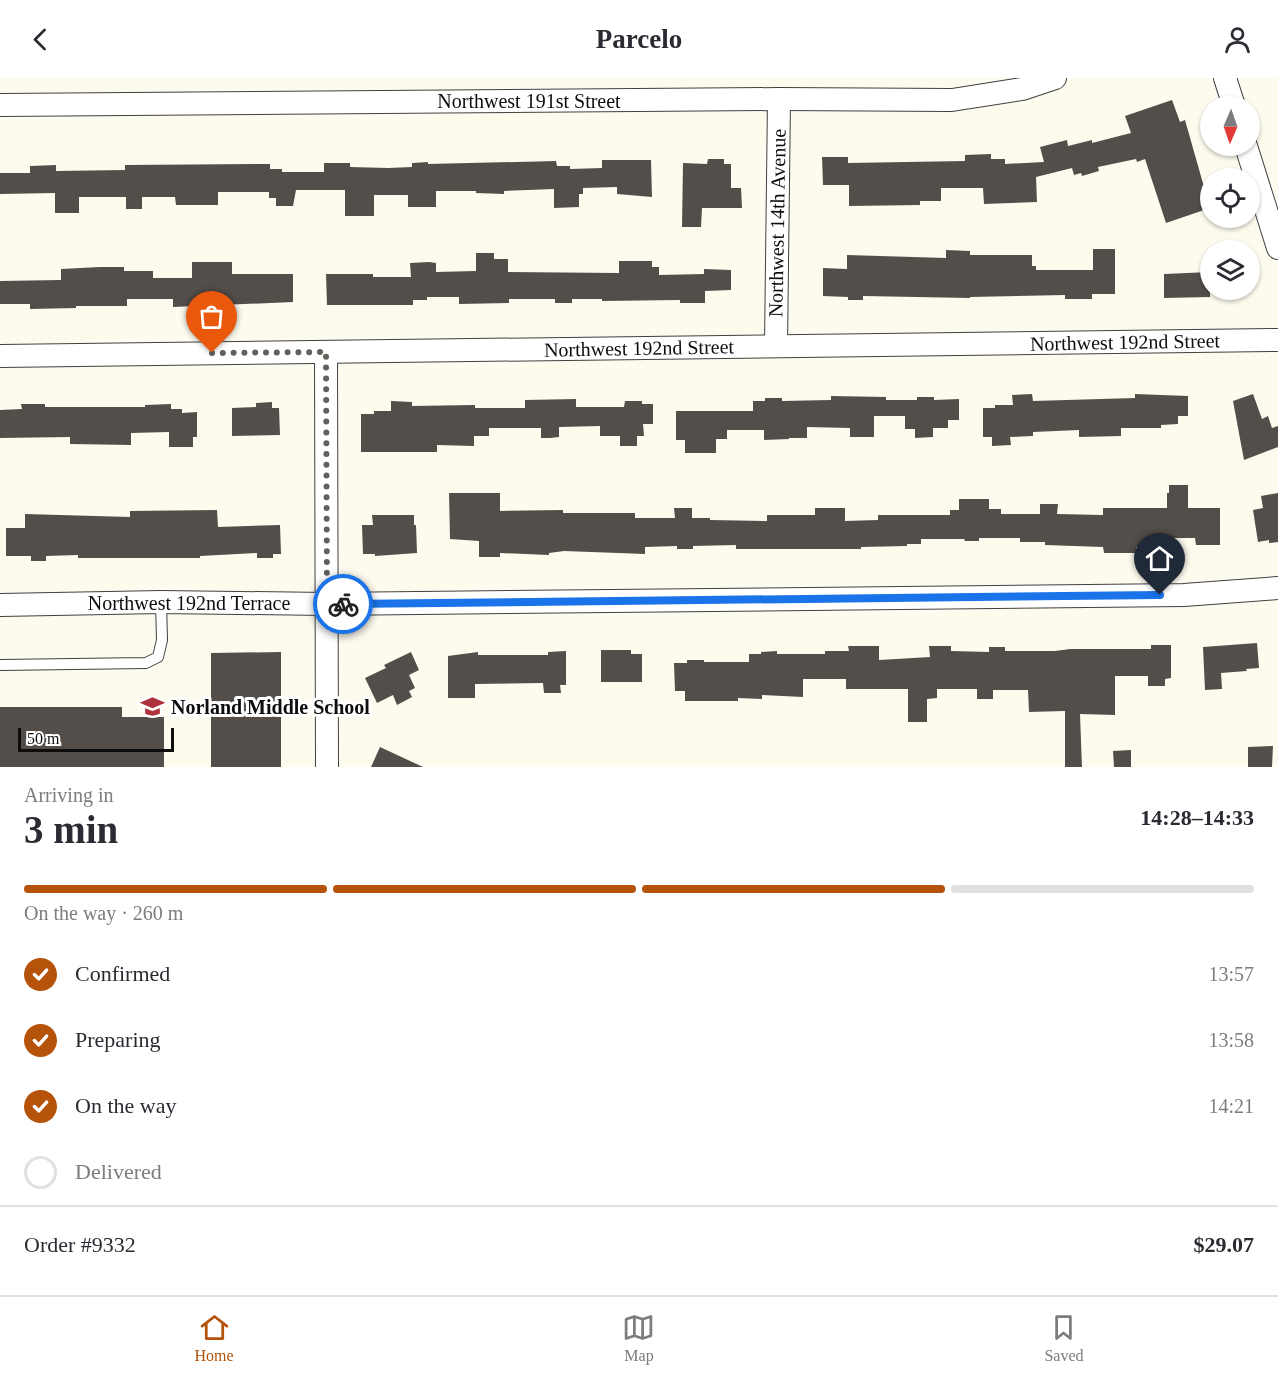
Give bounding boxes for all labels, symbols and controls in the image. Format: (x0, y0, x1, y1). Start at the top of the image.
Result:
icon: back (24, 23, 57, 56)
icon: person (1221, 23, 1254, 56)
text: Parcelo (596, 24, 682, 54)
street label: Northwest 191st Street (437, 90, 621, 112)
north arrow (1200, 96, 1260, 156)
map controls (1200, 96, 1260, 300)
street label: Northwest 14th Avenue (764, 128, 790, 317)
button: locate (1200, 168, 1260, 228)
button: layers (1200, 240, 1260, 300)
pin (186, 291, 237, 353)
icon: bag (195, 300, 228, 333)
street label: Northwest 192nd Street (1030, 329, 1221, 355)
street label: Northwest 192nd Street (544, 335, 735, 361)
pin (1134, 533, 1185, 595)
icon: home (1143, 542, 1176, 575)
courier (313, 574, 373, 634)
icon: bike (327, 588, 360, 621)
street label: Northwest 192nd Terrace (88, 592, 290, 614)
school or university icon: Norland Middle School (140, 694, 166, 720)
place label: Norland Middle School (171, 696, 370, 718)
scale bar (18, 725, 174, 752)
text: 50 m (27, 730, 59, 747)
text: Arriving in (24, 784, 113, 806)
text: 14:28–14:33 (1140, 805, 1254, 830)
text: 3 min (24, 808, 118, 851)
text: On the way · 260 m (24, 902, 183, 924)
icon: check (24, 958, 57, 991)
text: Confirmed (75, 961, 170, 986)
text: 13:57 (1208, 963, 1254, 985)
icon: check (24, 1024, 57, 1057)
text: Preparing (75, 1027, 161, 1052)
text: 13:58 (1208, 1029, 1254, 1051)
icon: check (24, 1090, 57, 1123)
text: On the way (75, 1093, 176, 1118)
text: 14:21 (1208, 1095, 1254, 1117)
text: Delivered (75, 1159, 162, 1184)
text: Order #9332 (24, 1232, 136, 1257)
text: $29.07 (1194, 1232, 1254, 1257)
tab: Home (194, 1311, 234, 1365)
tab: Map (622, 1311, 655, 1365)
tab: Saved (1044, 1311, 1084, 1365)

